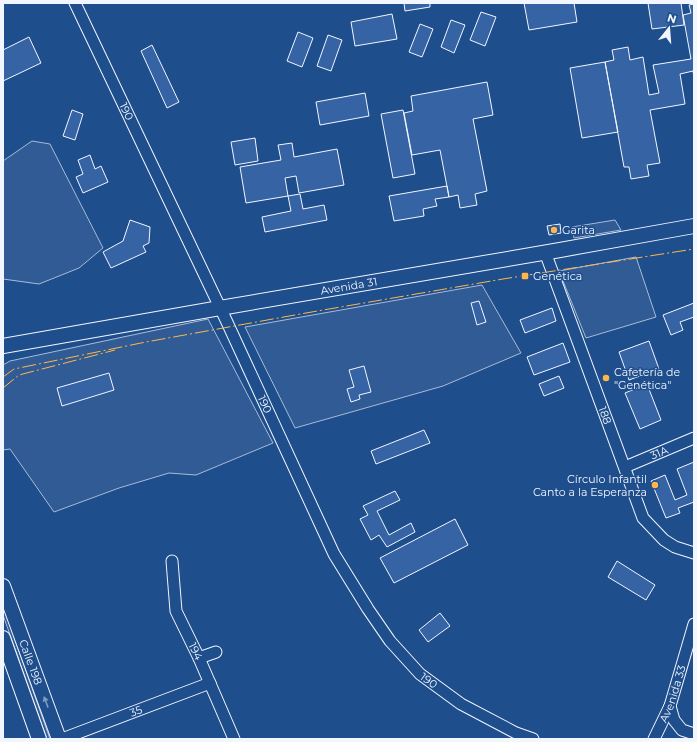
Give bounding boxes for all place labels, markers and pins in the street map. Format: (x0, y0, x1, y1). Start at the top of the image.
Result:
place label: Garita (562, 223, 595, 237)
marker: Garita (549, 225, 559, 235)
place label: Genética (533, 269, 582, 283)
marker: Genética (520, 271, 530, 281)
place label: Cafetería de "Genética" (614, 365, 680, 392)
marker: Cafetería de "Genética" (601, 373, 611, 383)
place label: Círculo Infantil Canto a la Esperanza (533, 472, 647, 499)
marker: Círculo Infantil Canto a la Esperanza (650, 480, 660, 490)

